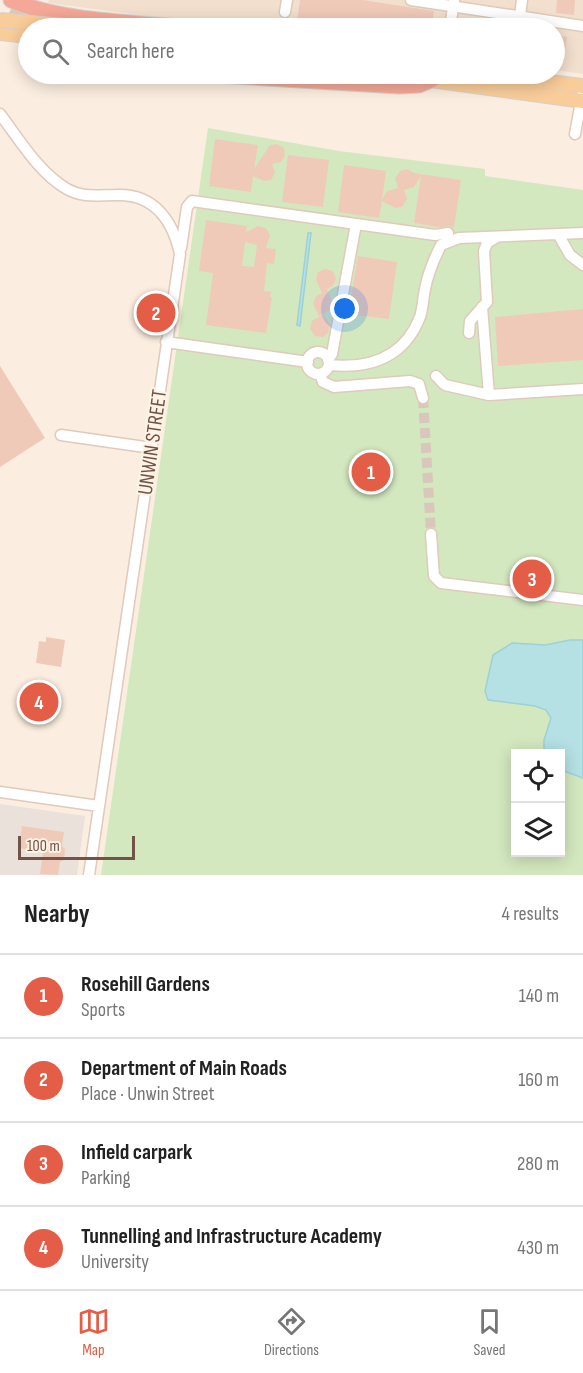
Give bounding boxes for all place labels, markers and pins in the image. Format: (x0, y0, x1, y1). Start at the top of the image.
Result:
pin: 2 (136, 290, 176, 336)
pin: 1 (352, 450, 391, 494)
pin: 3 (512, 556, 552, 602)
pin: 4 (20, 680, 58, 724)

